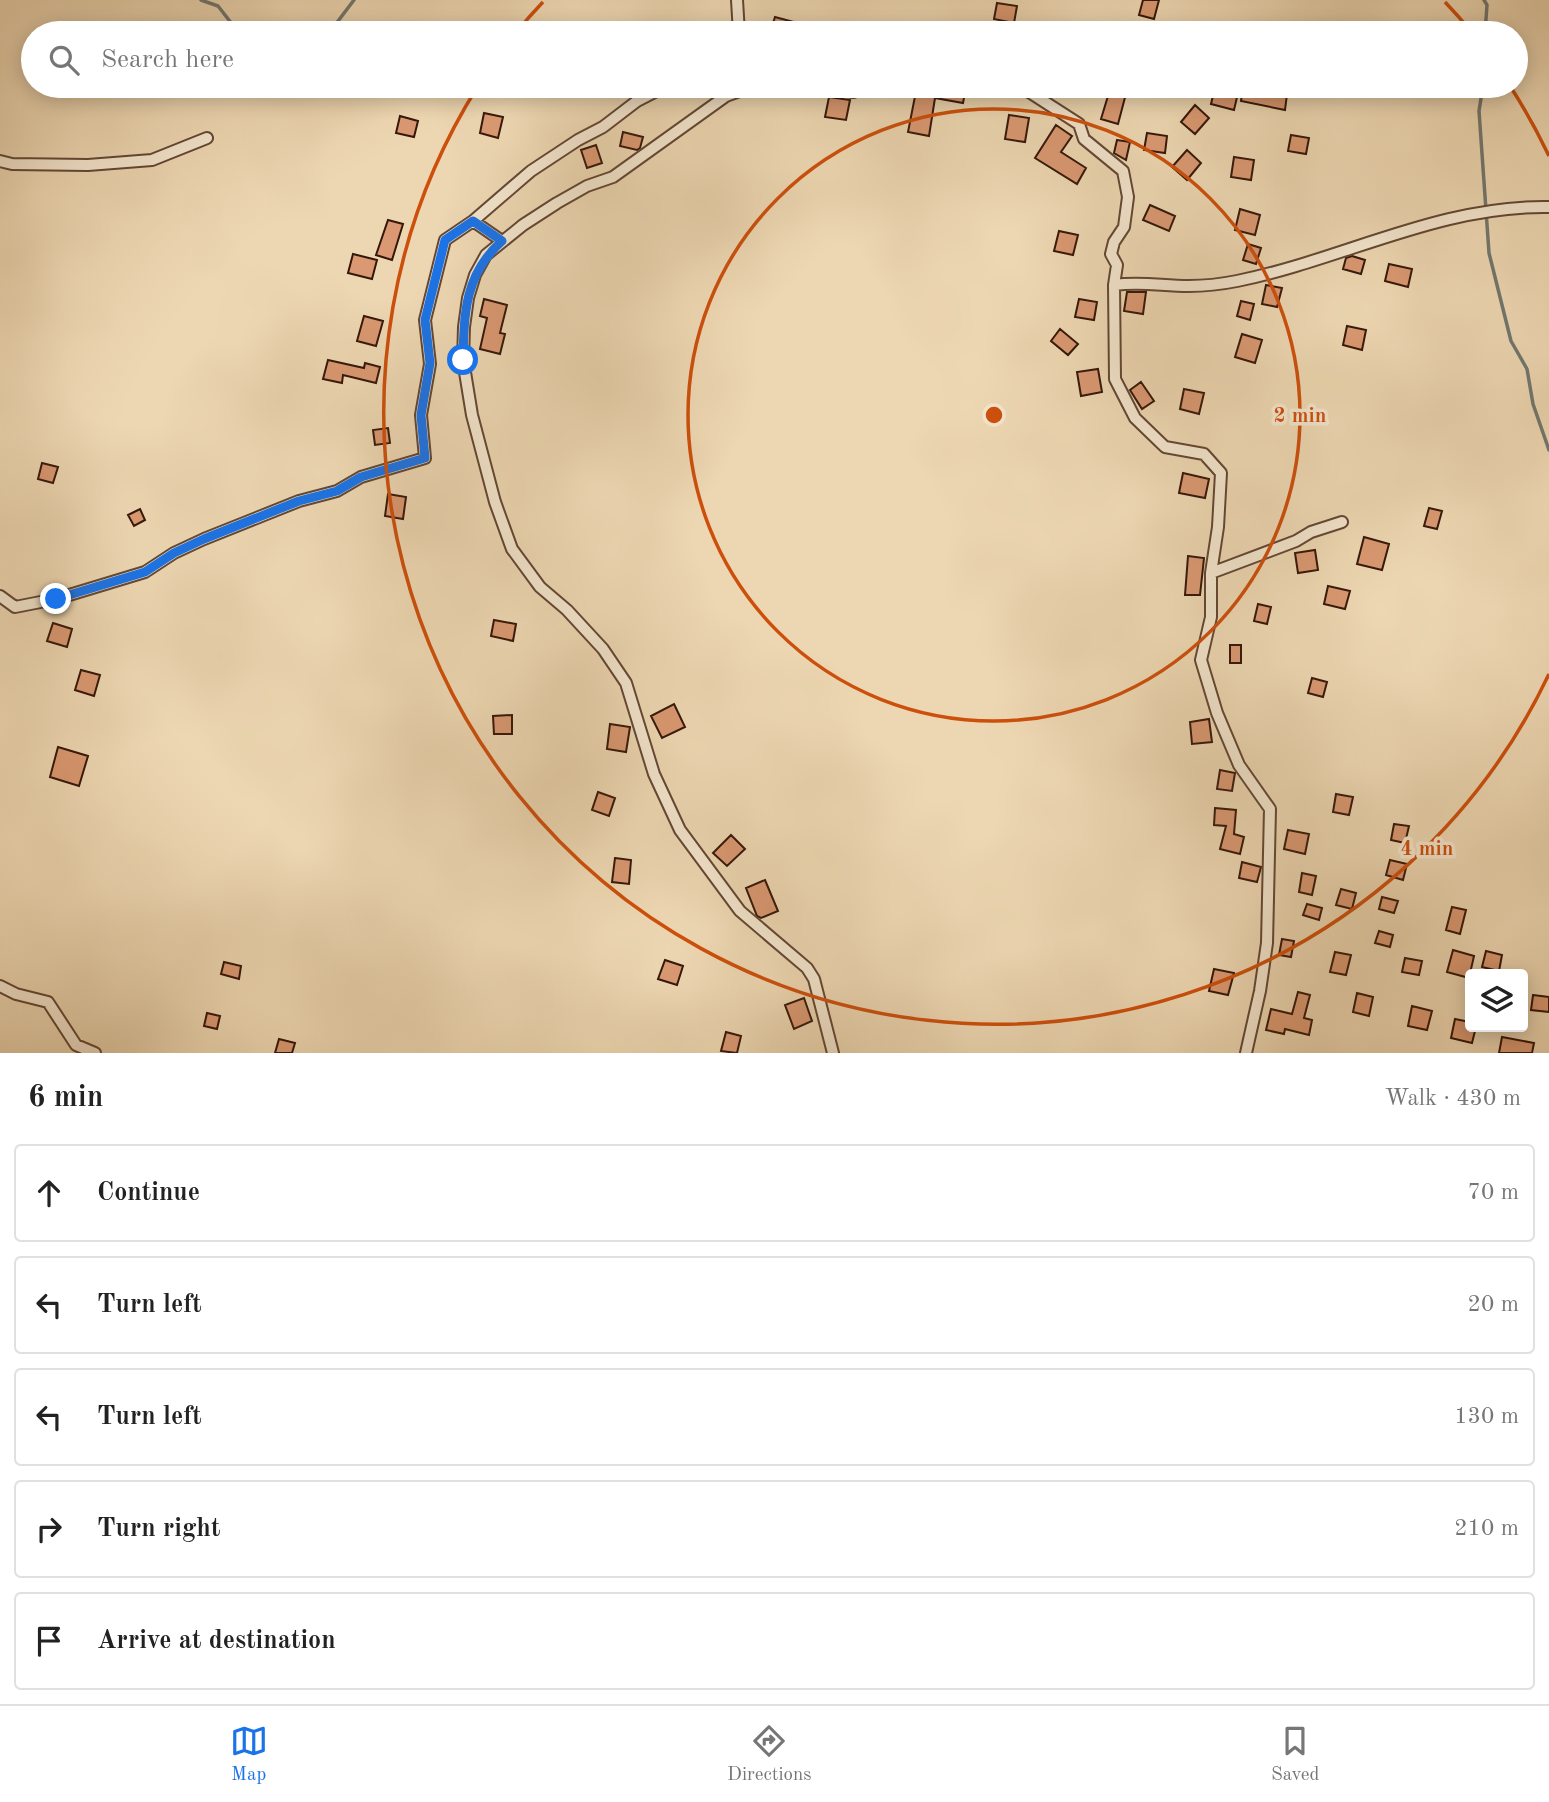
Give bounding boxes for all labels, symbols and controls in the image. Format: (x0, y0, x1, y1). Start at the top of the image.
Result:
search box (21, 21, 1528, 98)
icon: search (45, 41, 83, 79)
text: Search here (101, 47, 234, 73)
route start (447, 344, 478, 375)
centre of rings (982, 403, 1006, 427)
text: 2 min (1274, 406, 1326, 427)
route end (40, 583, 71, 614)
text: 4 min (1401, 839, 1453, 860)
map controls (1465, 969, 1528, 1032)
button: layers (1465, 969, 1528, 1032)
text: 6 min (28, 1083, 103, 1113)
text: Walk · 430 m (1385, 1087, 1521, 1110)
icon: ahead (30, 1174, 68, 1212)
text: Continue (97, 1180, 200, 1206)
text: 70 m (1468, 1181, 1519, 1204)
icon: left (30, 1286, 68, 1324)
text: Turn left (97, 1292, 202, 1318)
text: 20 m (1468, 1293, 1519, 1316)
icon: left (30, 1398, 68, 1436)
text: Turn left (97, 1404, 202, 1430)
text: 130 m (1454, 1405, 1519, 1428)
icon: right (30, 1510, 68, 1548)
text: Turn right (97, 1516, 220, 1542)
text: 210 m (1454, 1517, 1519, 1540)
icon: arrive (30, 1622, 68, 1660)
text: Arrive at destination (97, 1628, 336, 1654)
tab: Map (230, 1722, 268, 1787)
tab: Directions (727, 1722, 812, 1787)
tab: Saved (1271, 1722, 1319, 1787)

